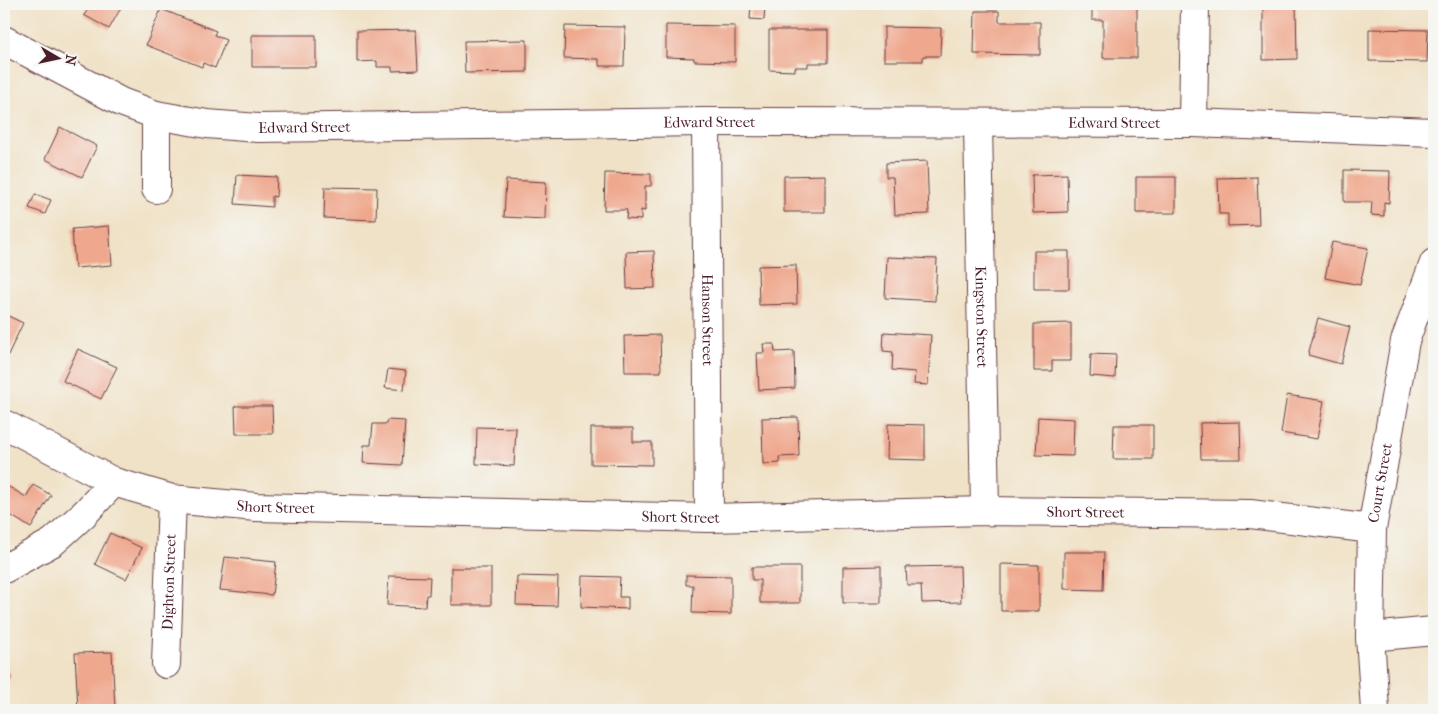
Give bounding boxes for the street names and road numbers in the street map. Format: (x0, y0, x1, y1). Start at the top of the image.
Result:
street label: Edward Street (663, 113, 756, 132)
street label: Edward Street (1068, 114, 1161, 132)
street label: Edward Street (258, 118, 351, 137)
street label: Kingston Street (972, 266, 991, 369)
street label: Hanson Street (698, 274, 717, 367)
street label: Court Street (1364, 441, 1396, 524)
street label: Short Street (236, 496, 316, 517)
street label: Short Street (1046, 503, 1125, 522)
street label: Short Street (641, 507, 721, 527)
street label: Dighton Street (158, 533, 180, 631)

